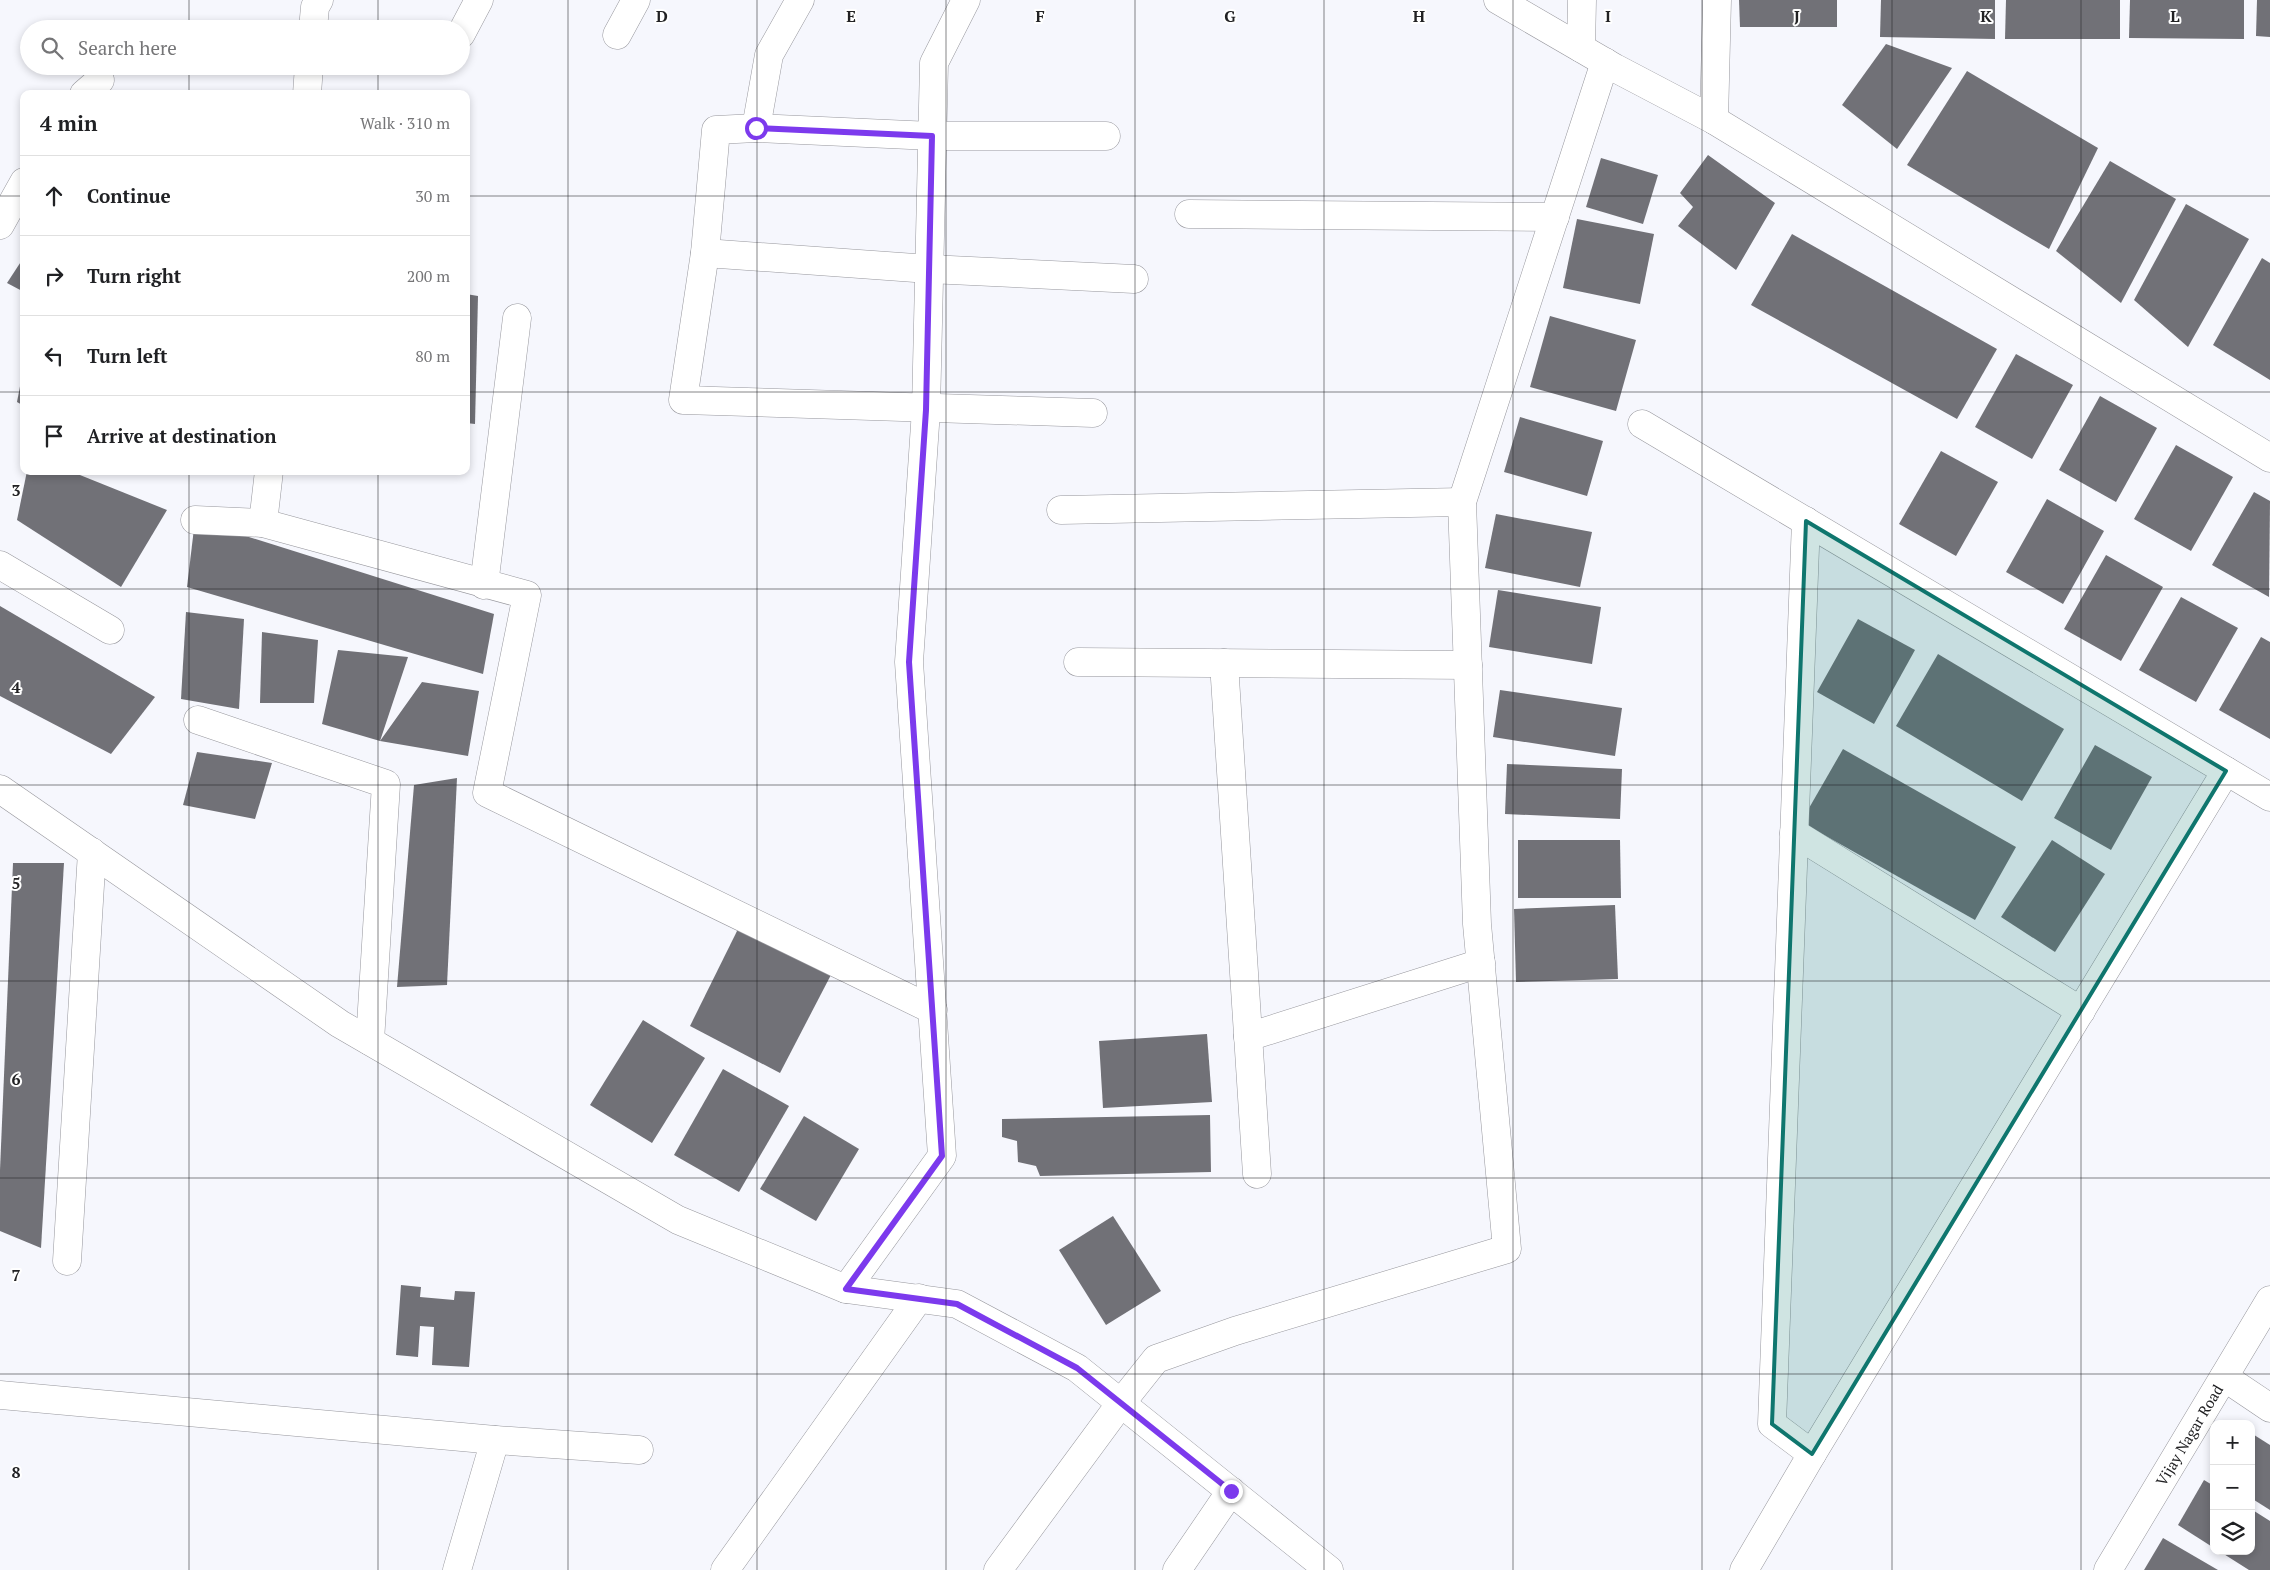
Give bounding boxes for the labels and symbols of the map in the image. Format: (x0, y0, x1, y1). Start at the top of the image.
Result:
text: D (656, 5, 668, 27)
text: E (846, 5, 856, 27)
text: F (1035, 5, 1045, 27)
text: G (1224, 5, 1236, 27)
text: H (1413, 5, 1425, 27)
text: I (1605, 5, 1611, 27)
text: J (1794, 5, 1800, 27)
text: K (1980, 5, 1992, 27)
text: L (2170, 5, 2180, 27)
route start (745, 117, 768, 140)
text: 3 (11, 479, 21, 501)
text: 4 (11, 676, 21, 698)
text: 5 (11, 872, 21, 894)
text: 6 (11, 1068, 21, 1090)
text: 7 (11, 1264, 21, 1286)
street label: Vijay Nagar Road (2151, 1381, 2227, 1489)
text: 8 (11, 1461, 21, 1483)
route end (1220, 1480, 1243, 1503)

